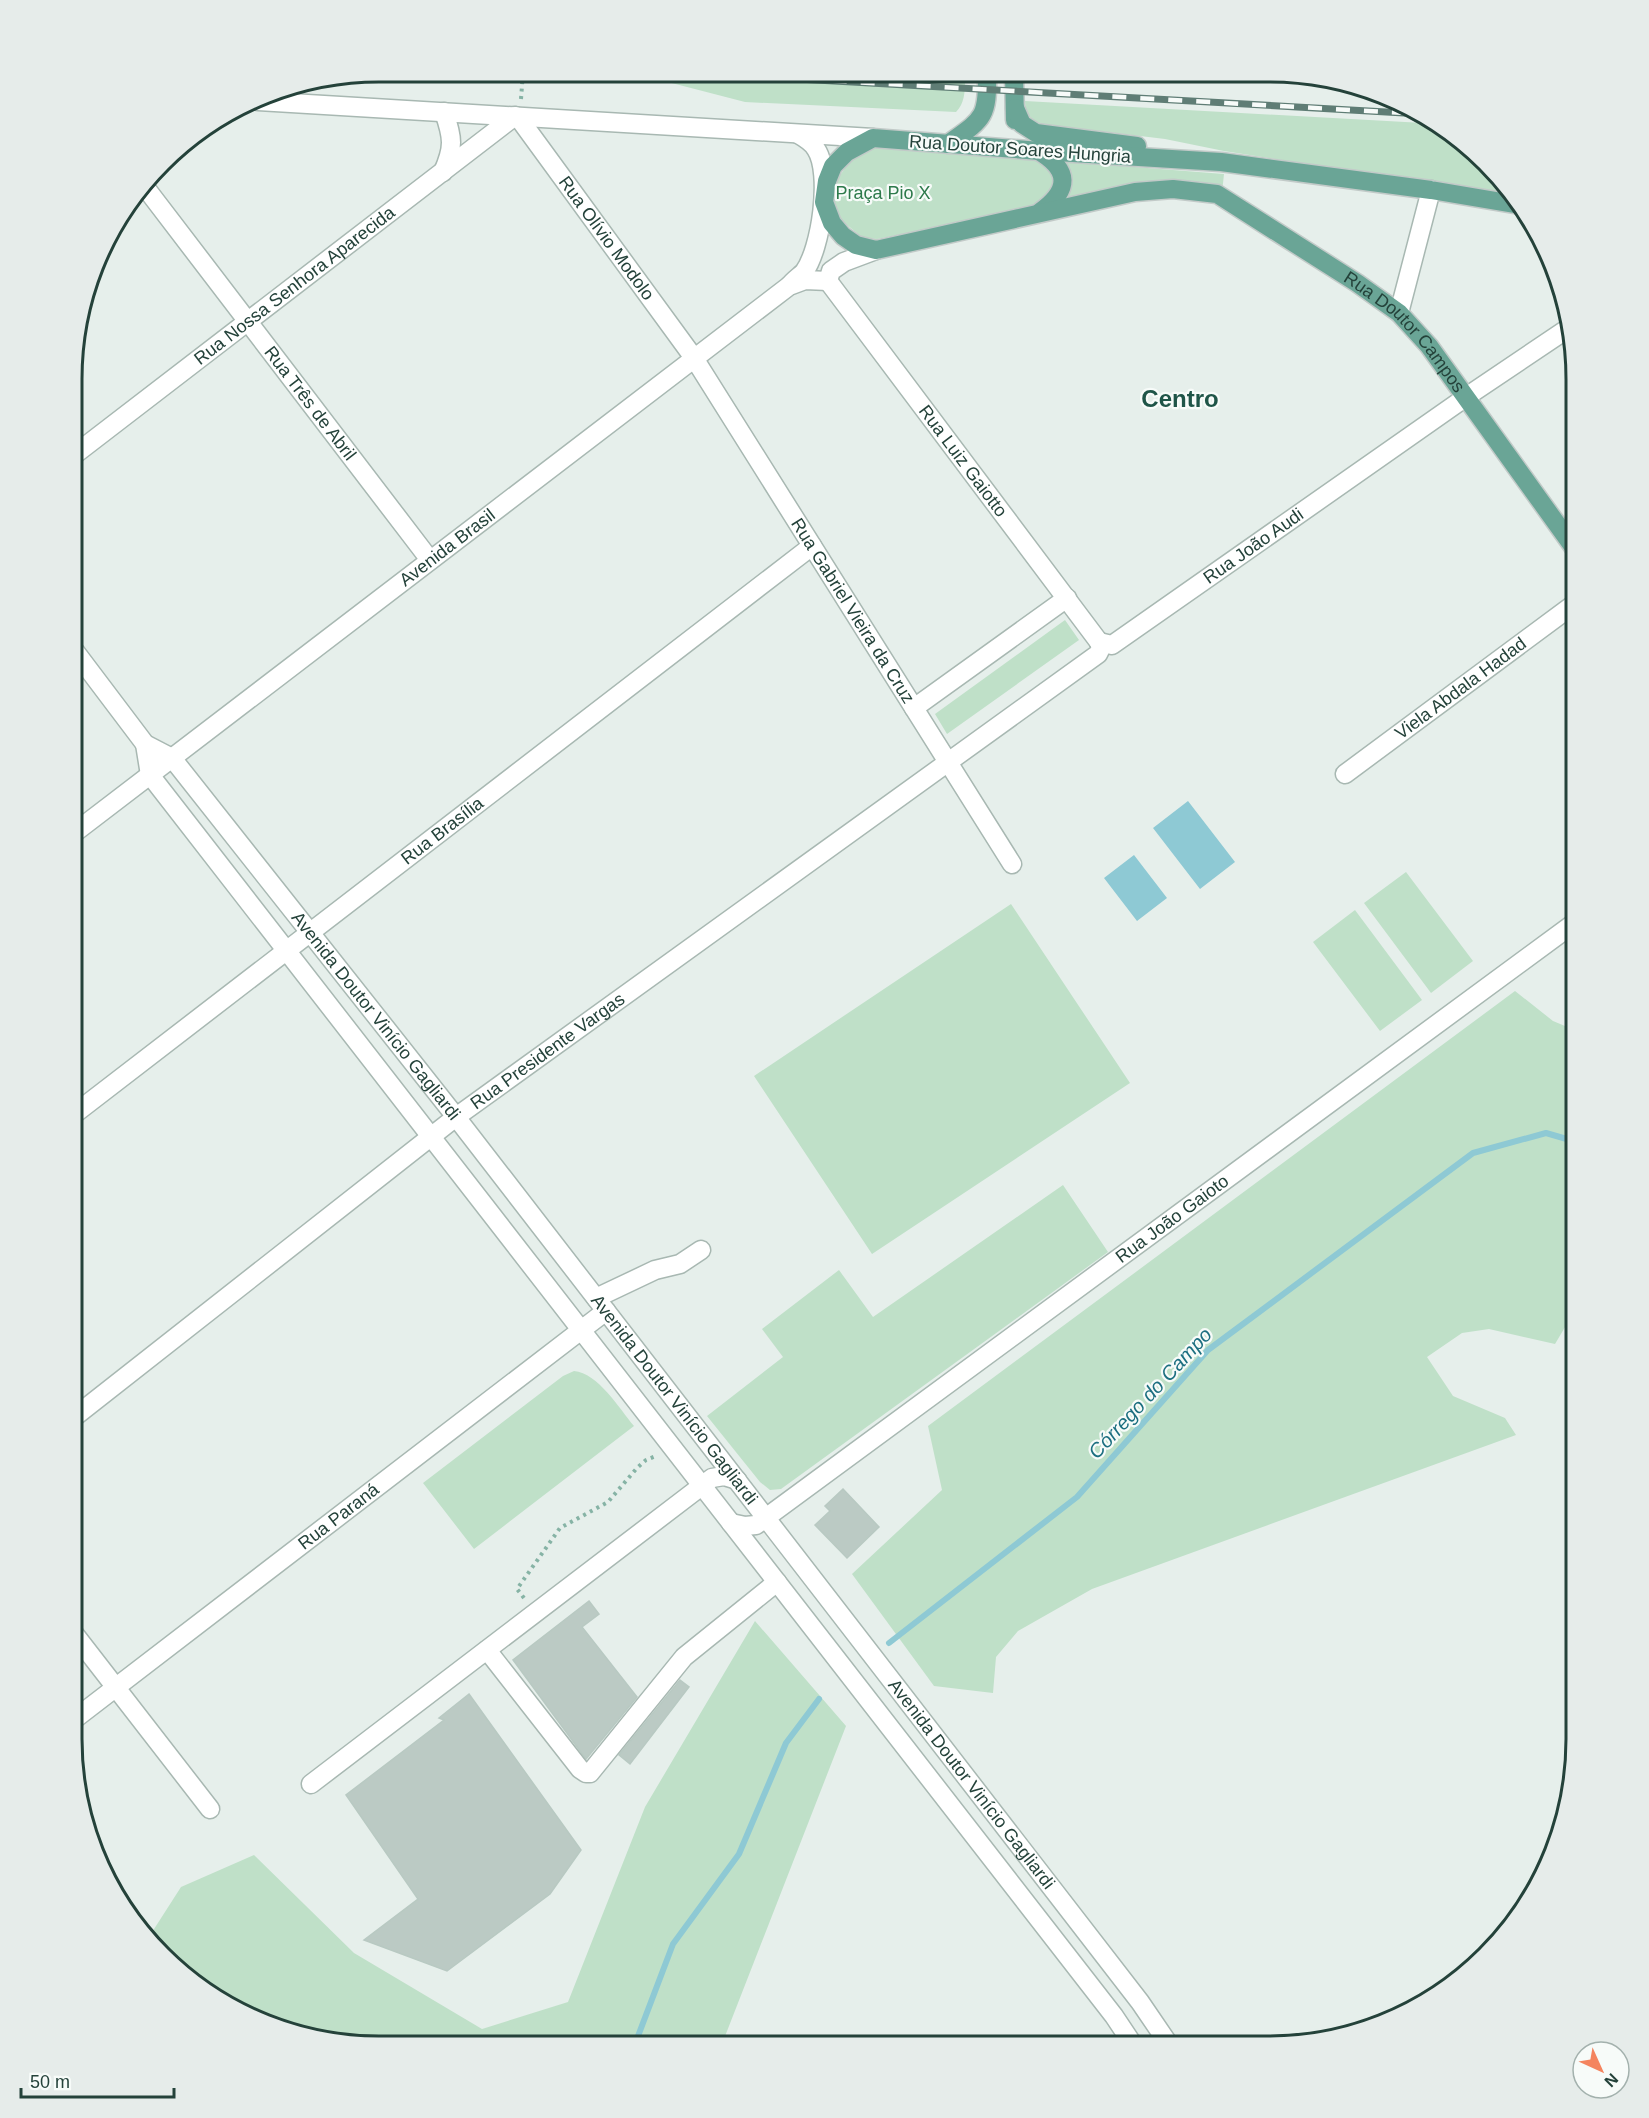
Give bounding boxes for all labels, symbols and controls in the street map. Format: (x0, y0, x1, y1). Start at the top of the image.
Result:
street label: Rua Doutor Soares Hungria (909, 131, 1132, 167)
street label: Rua Olívio Modolo (555, 172, 658, 304)
park label: Praça Pio X (835, 183, 931, 203)
street label: Rua Nossa Senhora Aparecida (190, 202, 399, 369)
street label: Rua Doutor Campos (1340, 267, 1469, 396)
street label: Rua Três de Abril (260, 342, 360, 464)
district label: Centro (1141, 385, 1219, 412)
street label: Rua Luiz Gaiotto (915, 401, 1011, 521)
street label: Rua João Audi (1200, 504, 1307, 588)
street label: Avenida Brasil (396, 505, 499, 590)
street label: Rua Gabriel Vieira da Cruz (787, 514, 919, 707)
street label: Viela Abdala Hadad (1391, 633, 1530, 743)
street label: Rua Brasília (397, 792, 488, 869)
street label: Avenida Doutor Vinício Gagliardi (288, 908, 464, 1124)
street label: Rua Presidente Vargas (467, 989, 628, 1113)
street label: Rua João Gaioto (1112, 1171, 1233, 1267)
street label: Avenida Doutor Vinício Gagliardi (587, 1291, 762, 1508)
water label: Córrego do Campo (1084, 1323, 1216, 1463)
street label: Rua Paraná (294, 1479, 383, 1554)
street label: Avenida Doutor Vinício Gagliardi (884, 1675, 1059, 1893)
north arrow (1571, 2040, 1631, 2100)
scale bar (21, 2061, 174, 2099)
text: N (1601, 2070, 1621, 2090)
text: 50 m (30, 2072, 70, 2092)

